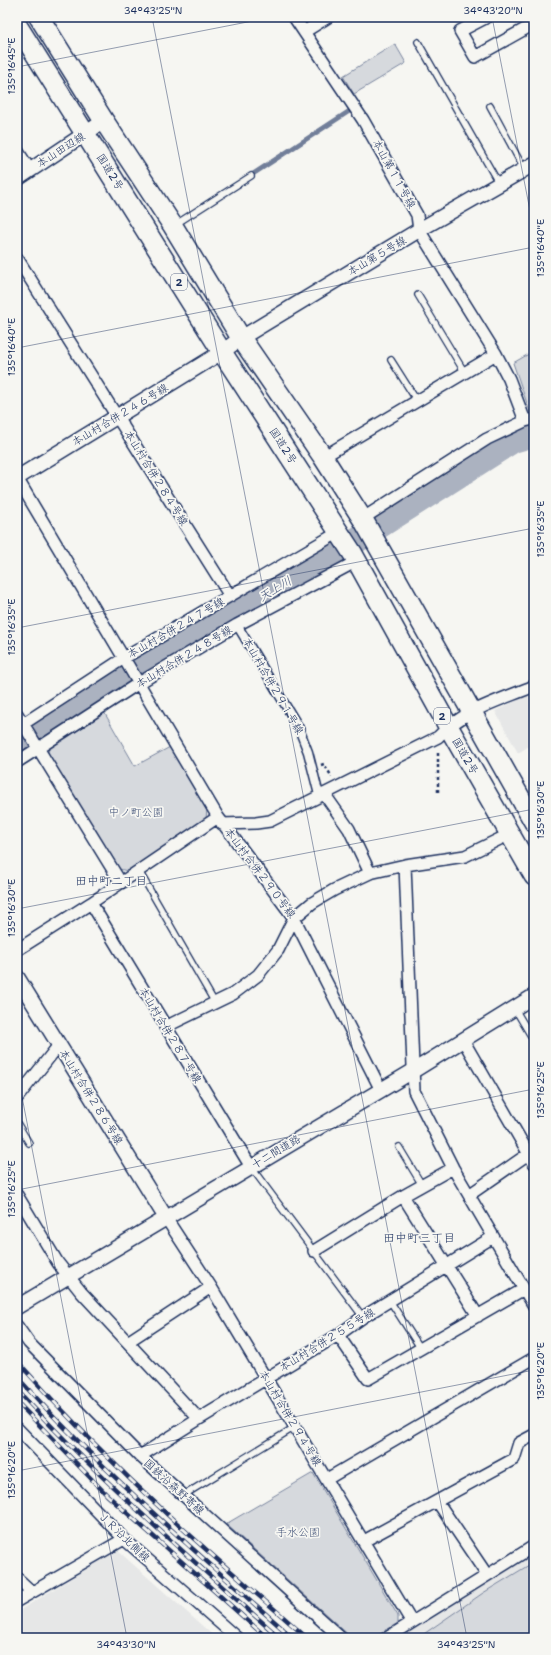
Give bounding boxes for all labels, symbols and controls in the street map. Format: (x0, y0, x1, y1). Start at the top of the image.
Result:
text: 34°43'25"N (124, 4, 182, 17)
text: 34°43'20"N (463, 4, 523, 17)
text: 135°16'45"E (5, 37, 18, 95)
street label: 本山田辺線 (34, 129, 88, 171)
street label: 本山第１１号線 (369, 137, 419, 211)
street label: 国道2号 (93, 151, 127, 193)
text: 135°16'40"E (534, 219, 547, 277)
street label: 本山第５号線 (345, 233, 409, 279)
road number: 2 (171, 274, 187, 290)
text: 135°16'40"E (5, 318, 18, 376)
street label: 本山村合併２４６号線 (69, 380, 171, 450)
street label: 国道2号 (266, 425, 300, 467)
street label: 本山村合併２８４号線 (120, 427, 192, 529)
text: 135°16'35"E (534, 500, 547, 558)
water label: 天上川 (255, 573, 295, 605)
street label: 本山村合併２４７号線 (125, 594, 227, 662)
text: 135°16'35"E (5, 598, 18, 656)
street label: 本山村合併２４８号線 (133, 622, 235, 692)
street label: 本山村合併２９１号線 (239, 635, 307, 737)
road number: 2 (434, 708, 450, 724)
street label: 国道2号 (448, 735, 482, 777)
text: 135°16'30"E (534, 781, 547, 839)
park label: 中ノ町公園 (109, 805, 164, 820)
street label: 本山村合併２９０号線 (221, 825, 299, 921)
district label: 田中町二丁目 (75, 873, 147, 889)
text: 135°16'30"E (5, 879, 18, 937)
street label: 本山村合併２８７号線 (135, 984, 205, 1086)
street label: 本山村合併２８６号線 (55, 1046, 127, 1148)
text: 135°16'25"E (534, 1061, 547, 1119)
street label: 十二間道路 (249, 1131, 303, 1173)
text: 135°16'25"E (5, 1160, 18, 1218)
district label: 田中町三丁目 (383, 1230, 455, 1246)
street label: 本山村合併２５５号線 (276, 1304, 378, 1376)
text: 135°16'20"E (534, 1342, 547, 1400)
street label: 本山村合併２９４号線 (255, 1367, 325, 1469)
text: 135°16'20"E (5, 1441, 18, 1499)
street label: 国鉄沿森野寄線 (140, 1456, 208, 1518)
street label: ＪＲ沿北側線 (95, 1509, 153, 1565)
park label: 手水公園 (276, 1525, 320, 1540)
text: 34°43'30"N (96, 1638, 156, 1651)
text: 34°43'25"N (437, 1638, 495, 1651)

